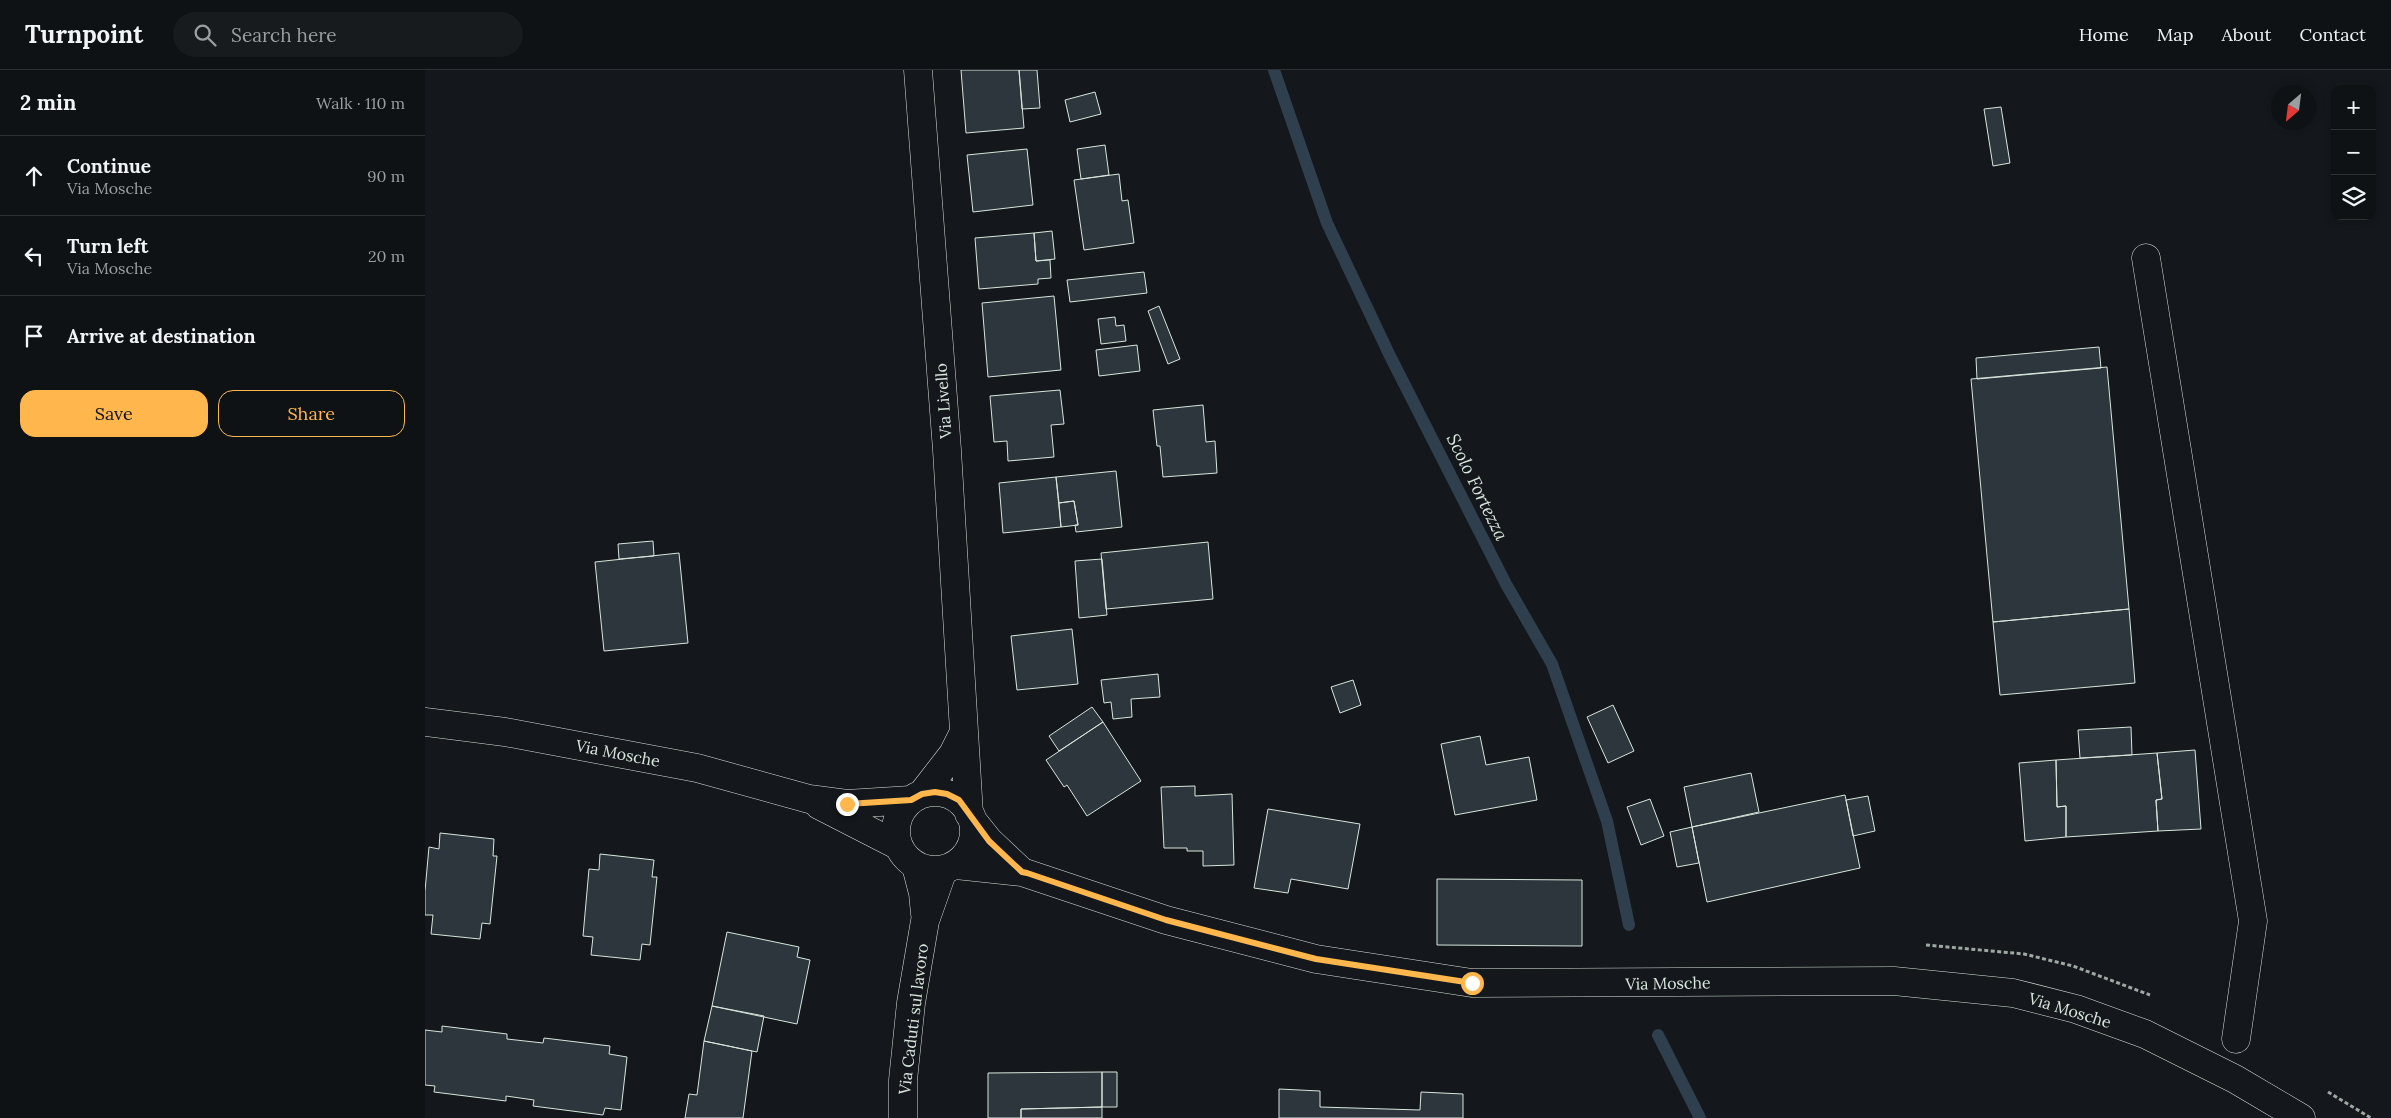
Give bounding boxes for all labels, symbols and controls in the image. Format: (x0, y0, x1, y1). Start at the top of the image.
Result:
search box (173, 12, 523, 57)
text: Turnpoint (25, 19, 143, 50)
icon: search (191, 21, 219, 49)
text: Search here (231, 23, 337, 47)
text: Home (2079, 23, 2129, 46)
text: Map (2157, 23, 2193, 46)
text: About (2221, 23, 2271, 46)
text: Contact (2299, 23, 2366, 46)
north arrow (2271, 85, 2316, 130)
map controls (2331, 85, 2376, 220)
button: + (2331, 85, 2376, 130)
text: 2 min (20, 89, 76, 116)
text: Walk · 110 m (316, 93, 405, 113)
button: − (2331, 130, 2376, 175)
text: Continue (67, 154, 151, 178)
icon: ahead (20, 162, 48, 190)
text: 90 m (367, 166, 405, 186)
button: layers (2331, 175, 2376, 220)
text: Via Mosche (67, 178, 152, 198)
text: Turn left (67, 234, 148, 258)
icon: left (20, 242, 48, 270)
text: 20 m (368, 246, 405, 266)
text: Via Mosche (67, 258, 152, 278)
icon: arrive (20, 322, 48, 350)
text: Arrive at destination (67, 324, 256, 348)
street label: Via Livello (930, 363, 956, 440)
button: Save (20, 390, 208, 437)
button: Share (218, 390, 405, 437)
water label: Scolo Fortezza (1442, 430, 1513, 544)
street label: Via Mosche (573, 735, 662, 771)
route end (836, 793, 859, 816)
street label: Via Caduti sul lavoro (894, 942, 932, 1097)
route start (1461, 972, 1484, 995)
street label: Via Mosche (1624, 972, 1711, 994)
street label: Via Mosche (2025, 988, 2114, 1032)

